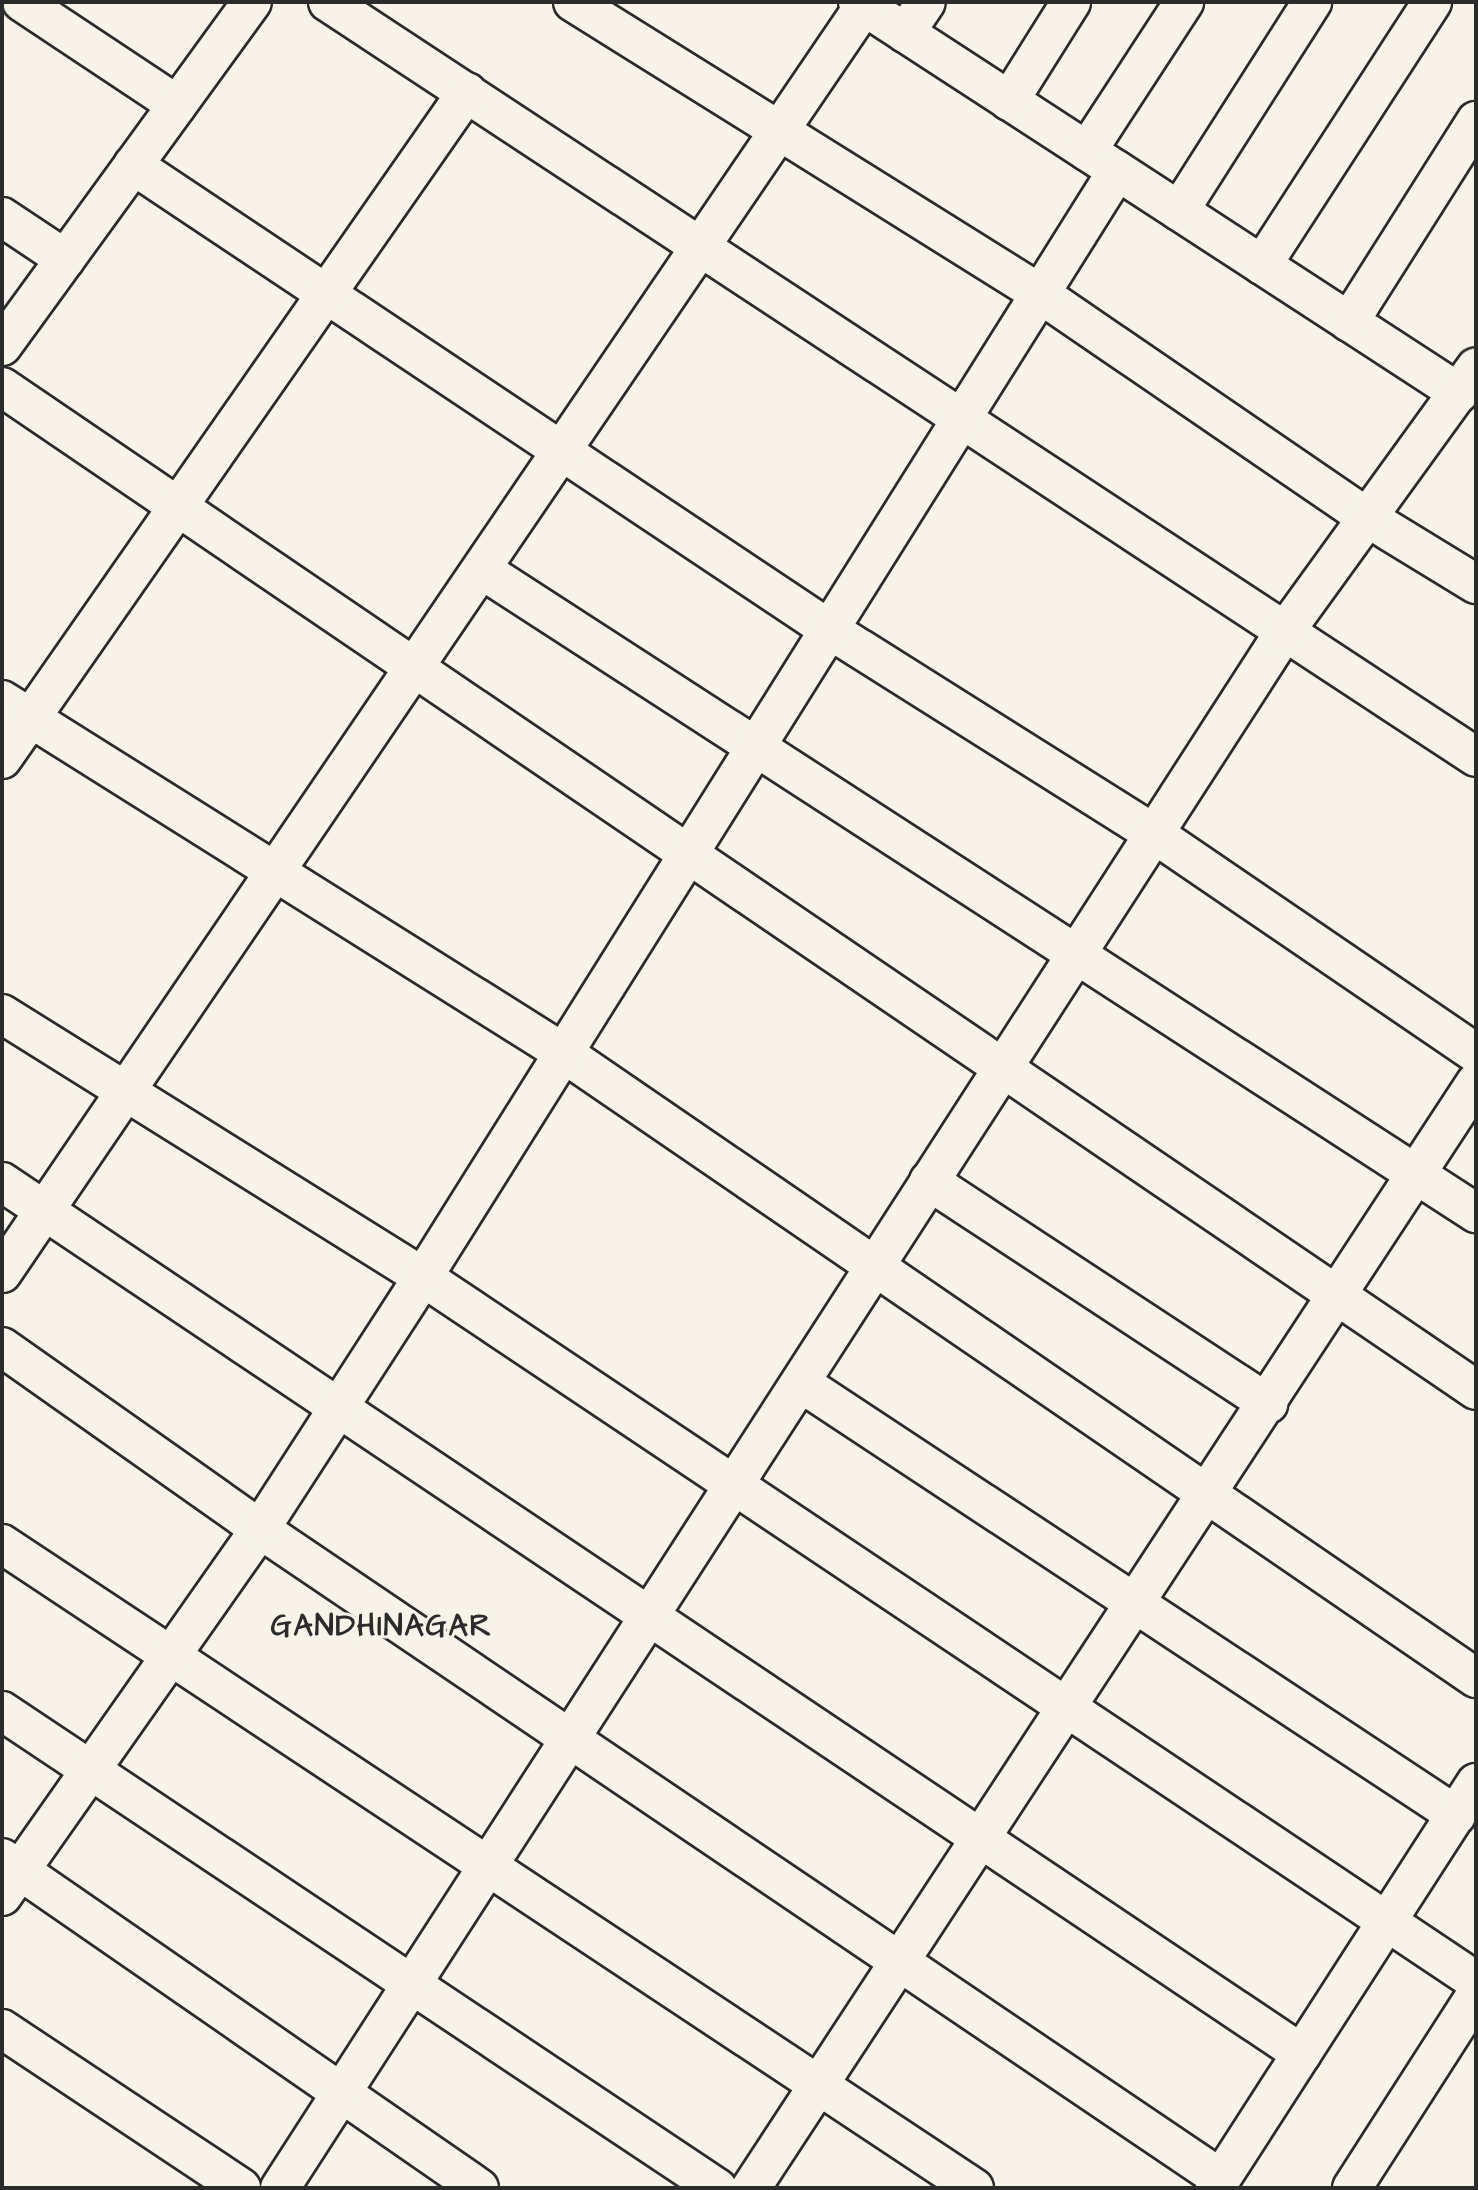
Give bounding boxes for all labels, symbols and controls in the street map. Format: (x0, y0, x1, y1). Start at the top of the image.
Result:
district label: GANDHINAGAR (272, 1608, 492, 1644)

